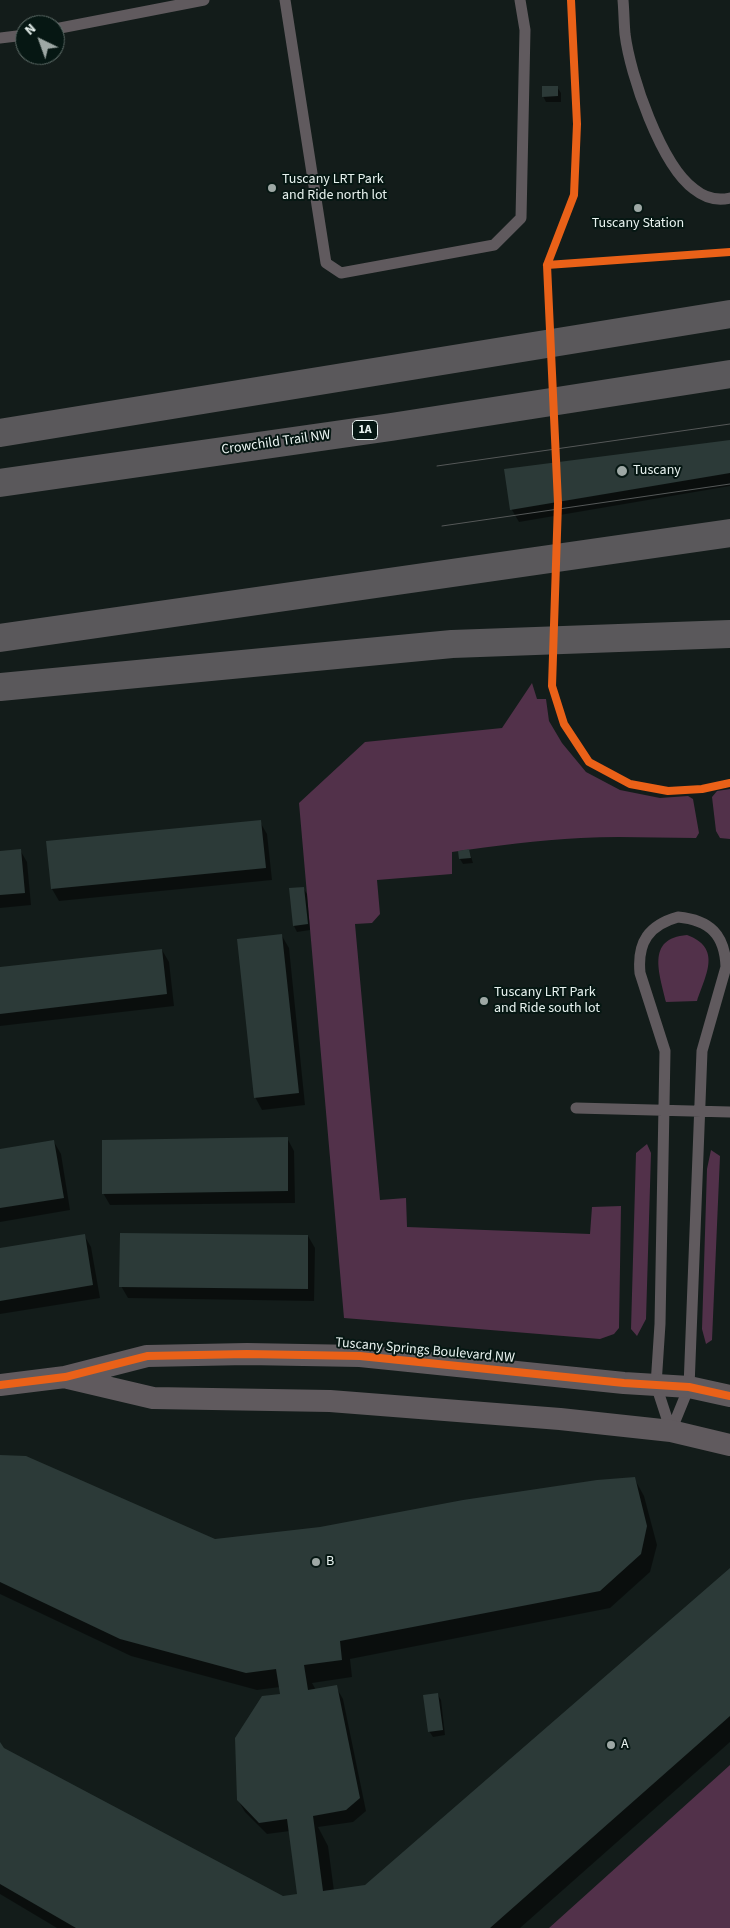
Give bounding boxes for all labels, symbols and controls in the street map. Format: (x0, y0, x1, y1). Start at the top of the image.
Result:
north arrow (15, 15, 65, 65)
text: N (20, 19, 41, 40)
place label: Tuscany LRT Park and Ride north lot (282, 172, 387, 204)
marker: Tuscany LRT Park and Ride north lot (266, 182, 278, 194)
marker: Tuscany Station (632, 202, 644, 214)
place label: Tuscany Station (592, 216, 684, 232)
road number: 1A (352, 420, 378, 440)
street label: Crowchild Trail NW (220, 427, 332, 459)
place label: Tuscany (633, 463, 681, 479)
marker: Tuscany (615, 464, 629, 478)
place label: Tuscany LRT Park and Ride south lot (494, 985, 600, 1018)
marker: Tuscany LRT Park and Ride south lot (478, 995, 490, 1007)
street label: Tuscany Springs Boulevard NW (334, 1335, 516, 1367)
place label: B (326, 1554, 334, 1570)
marker: B (310, 1556, 322, 1568)
place label: A (621, 1737, 629, 1753)
marker: A (605, 1739, 617, 1751)

